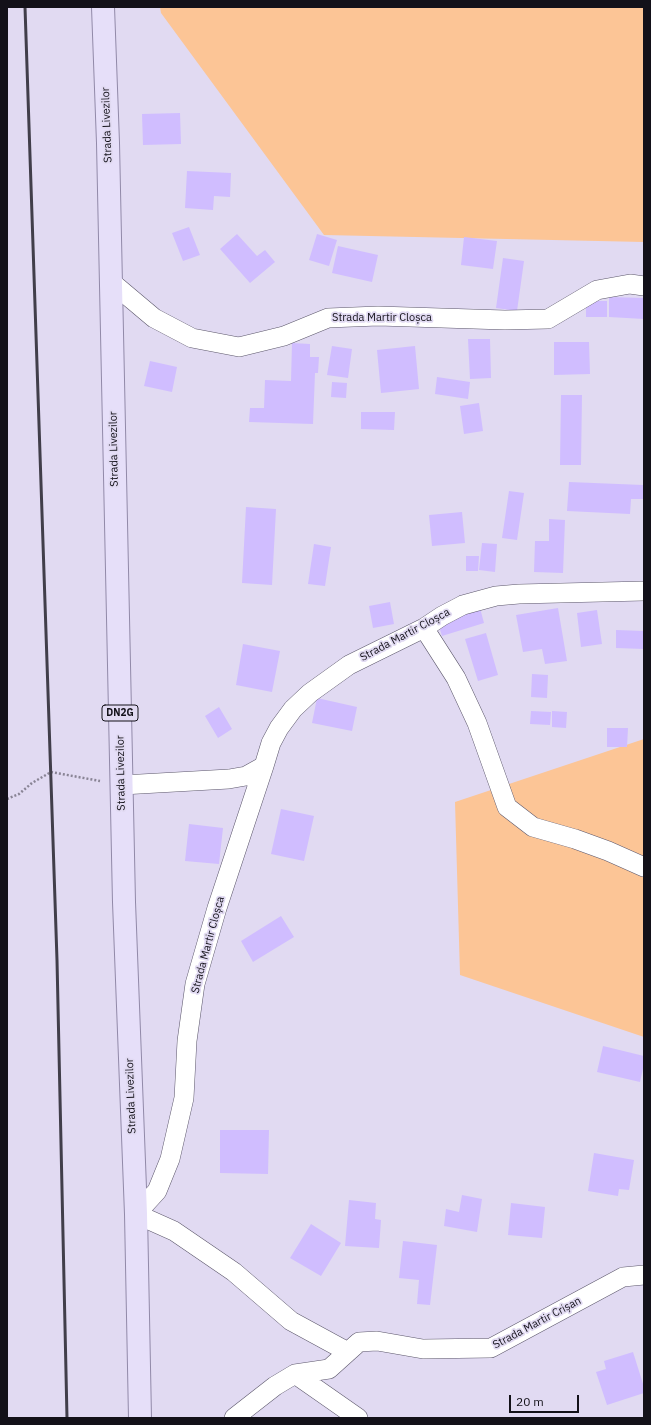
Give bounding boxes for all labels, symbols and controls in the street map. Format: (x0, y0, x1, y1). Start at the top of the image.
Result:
street label: Strada Livezilor (99, 87, 115, 163)
street label: Strada Martir Cloșca (332, 311, 432, 325)
street label: Strada Livezilor (107, 411, 121, 487)
street label: Strada Martir Cloșca (358, 606, 452, 664)
road number: DN2G (102, 705, 138, 721)
street label: Strada Livezilor (114, 735, 128, 811)
street label: Strada Martir Cloșca (189, 895, 227, 995)
street label: Strada Livezilor (123, 1058, 139, 1134)
street label: Strada Martir Crișan (491, 1294, 583, 1352)
scale bar (511, 1387, 581, 1413)
text: 20 m (516, 1394, 544, 1409)

